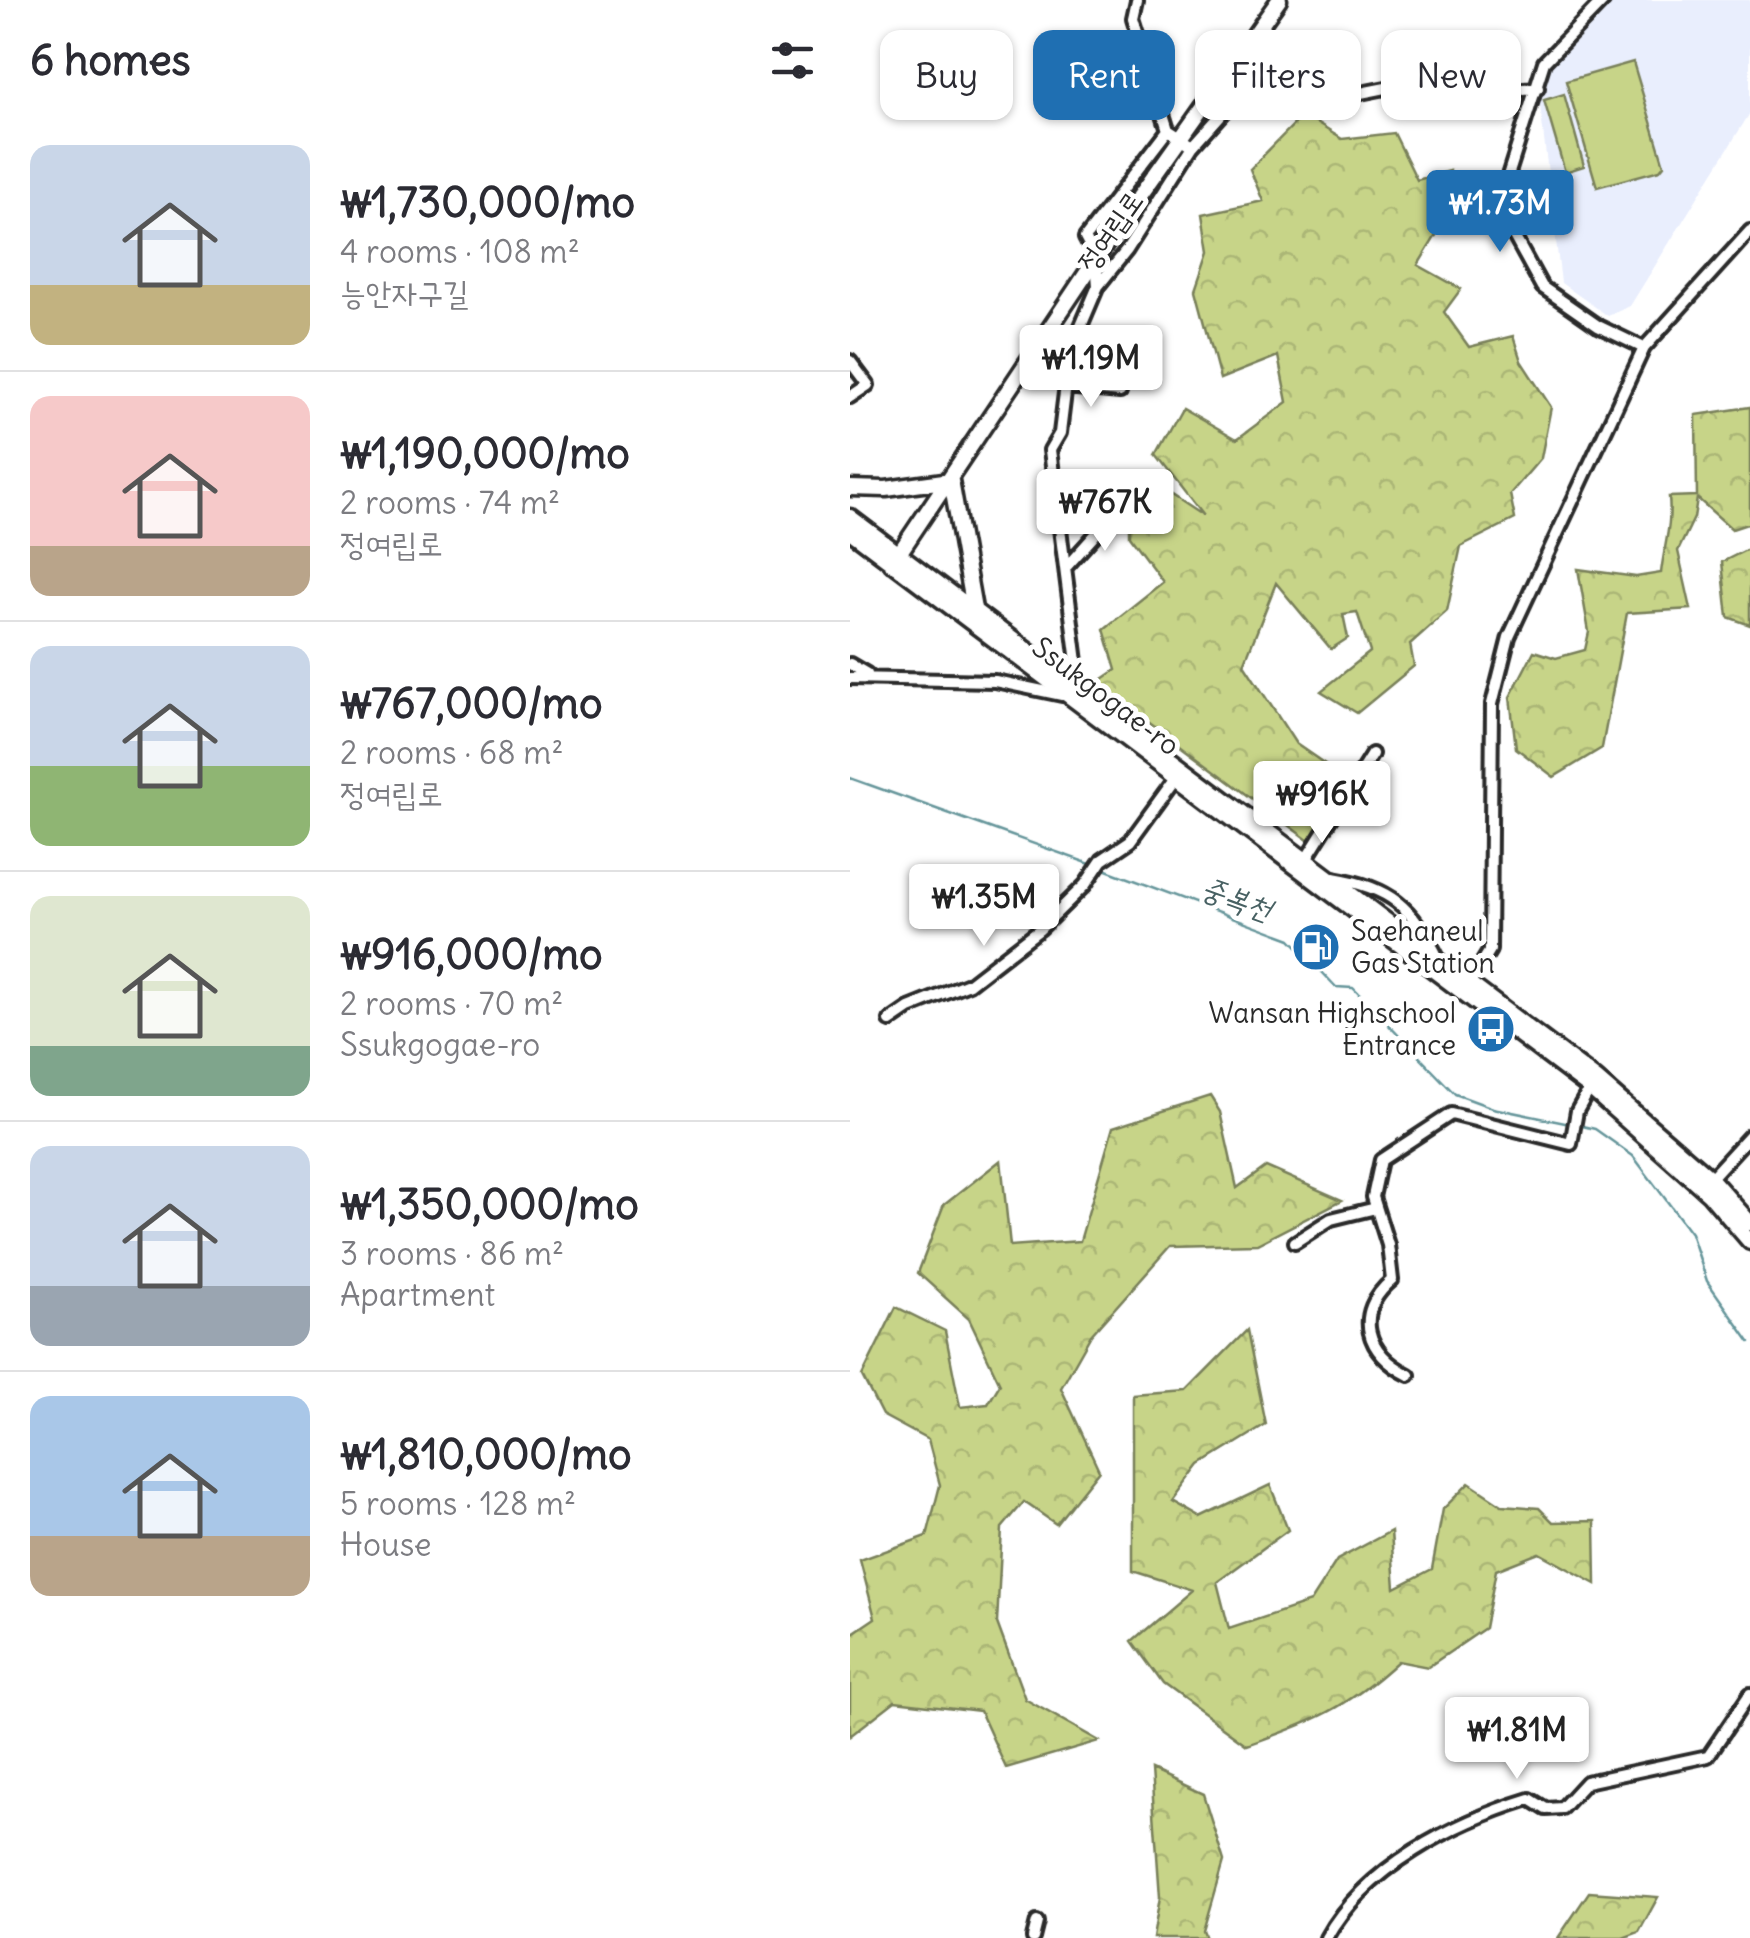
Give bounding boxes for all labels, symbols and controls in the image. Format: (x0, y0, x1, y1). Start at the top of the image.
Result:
chip: Buy (880, 30, 1013, 120)
chip: Rent (1033, 30, 1175, 120)
chip: Filters (1195, 30, 1361, 120)
chip: New (1381, 30, 1521, 120)
icon: filters (765, 33, 820, 88)
text: 6 homes (30, 34, 191, 86)
pin: ₩1.73M (1419, 170, 1581, 255)
text: ₩1,730,000/mo (340, 176, 635, 228)
text: ₩1.73M (1449, 182, 1551, 223)
street label: 정여립로 (1069, 184, 1151, 278)
icon: home (110, 185, 230, 305)
text: 4 rooms · 108 m² (340, 231, 580, 272)
text: 능안자구길 (340, 272, 469, 313)
pin: ₩1.19M (1010, 325, 1172, 410)
text: ₩1.19M (1042, 337, 1140, 378)
text: ₩1,190,000/mo (340, 427, 630, 479)
icon: home (110, 436, 230, 556)
pin: ₩767K (1035, 469, 1175, 554)
text: ₩767K (1059, 481, 1152, 522)
text: 2 rooms · 74 m² (340, 482, 560, 523)
text: 정여립로 (340, 523, 443, 564)
street label: Ssukgogae-ro (1025, 629, 1187, 763)
text: ₩767,000/mo (340, 677, 603, 729)
icon: home (110, 686, 230, 806)
text: 2 rooms · 68 m² (340, 732, 563, 773)
pin: ₩916K (1252, 761, 1392, 846)
text: 정여립로 (340, 773, 443, 814)
text: ₩916K (1275, 773, 1369, 814)
pin: ₩1.35M (903, 864, 1065, 949)
water label: 중복천 (1196, 868, 1280, 929)
text: ₩1.35M (931, 876, 1037, 917)
place label: Saehaneul Gas Station (1351, 913, 1495, 981)
fuel station icon: Saehaneul Gas Station (1290, 921, 1342, 973)
text: ₩916,000/mo (340, 928, 603, 980)
icon: home (110, 936, 230, 1056)
text: 2 rooms · 70 m² (340, 983, 563, 1024)
place label: Wansan Highschool Entrance (1209, 995, 1456, 1063)
bus stop icon: Wansan Highschool Entrance (1465, 1003, 1517, 1055)
text: Ssukgogae-ro (340, 1024, 540, 1065)
text: ₩1,350,000/mo (340, 1178, 639, 1230)
icon: home (110, 1186, 230, 1306)
text: 3 rooms · 86 m² (340, 1233, 564, 1274)
text: Apartment (340, 1274, 495, 1315)
text: ₩1,810,000/mo (340, 1428, 632, 1480)
icon: home (110, 1436, 230, 1556)
text: 5 rooms · 128 m² (340, 1483, 576, 1524)
text: House (340, 1524, 431, 1565)
pin: ₩1.81M (1436, 1697, 1598, 1782)
text: ₩1.81M (1467, 1709, 1567, 1750)

